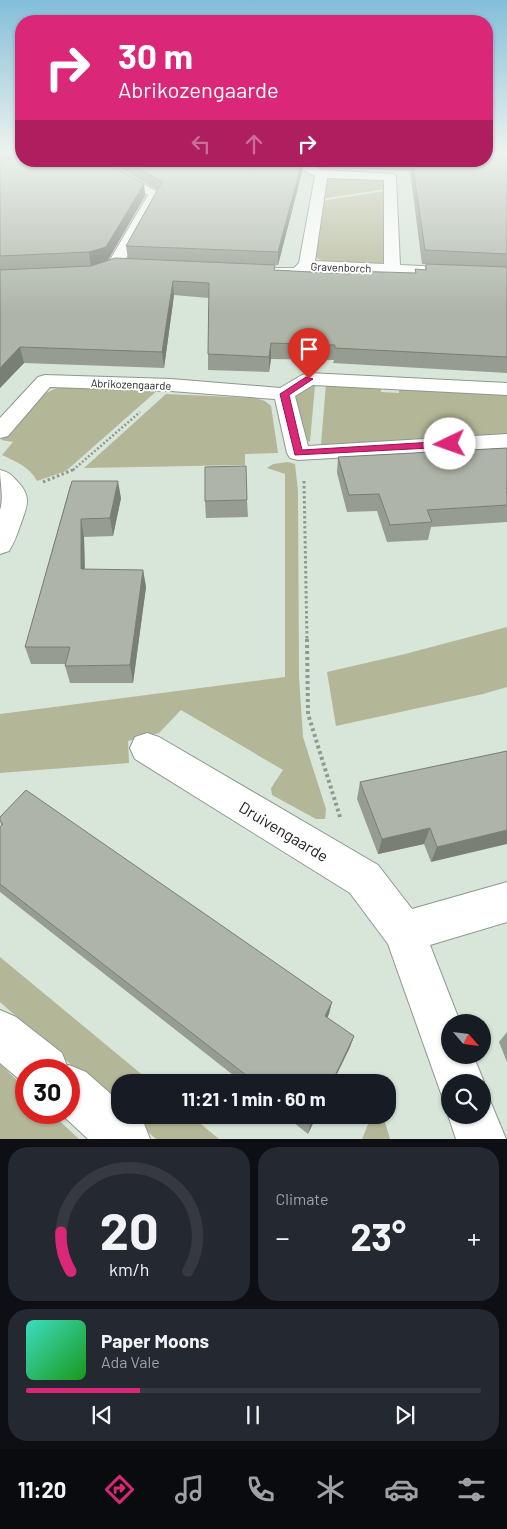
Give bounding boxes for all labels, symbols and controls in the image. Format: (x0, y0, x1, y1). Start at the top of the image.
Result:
text: 30 m (118, 34, 193, 76)
icon: right (35, 35, 100, 100)
text: Abrikozengaarde (118, 76, 279, 102)
icon: left (187, 130, 215, 158)
icon: ahead (240, 130, 268, 158)
icon: right (293, 130, 321, 158)
street label: Gravenborch (310, 259, 372, 275)
pin (288, 328, 330, 379)
icon: arrive (295, 335, 323, 363)
street label: Abrikozengaarde (91, 376, 172, 392)
position arrow (423, 417, 475, 469)
street label: Druivengaarde (236, 797, 332, 865)
north arrow (441, 1014, 491, 1064)
map controls (441, 1014, 491, 1124)
speed limit sign: 30 (15, 1059, 80, 1124)
button: search (441, 1074, 491, 1124)
text: 11:21 · 1 min · 60 m (181, 1087, 326, 1110)
text: Climate (276, 1189, 328, 1208)
text: 20 (99, 1198, 158, 1260)
text: 23° (350, 1213, 406, 1259)
text: − (276, 1220, 290, 1254)
text: + (467, 1220, 481, 1254)
text: km/h (109, 1258, 149, 1280)
text: Paper Moons (101, 1329, 209, 1352)
text: Ada Vale (101, 1352, 160, 1371)
icon: previous (88, 1401, 116, 1429)
icon: pause (239, 1401, 267, 1429)
icon: next (391, 1401, 419, 1429)
icon: directions (102, 1472, 137, 1507)
icon: music (172, 1472, 207, 1507)
icon: phone (243, 1472, 278, 1507)
icon: climate (313, 1472, 348, 1507)
icon: car (384, 1472, 419, 1507)
icon: filters (454, 1472, 489, 1507)
text: 11:20 (18, 1476, 66, 1502)

